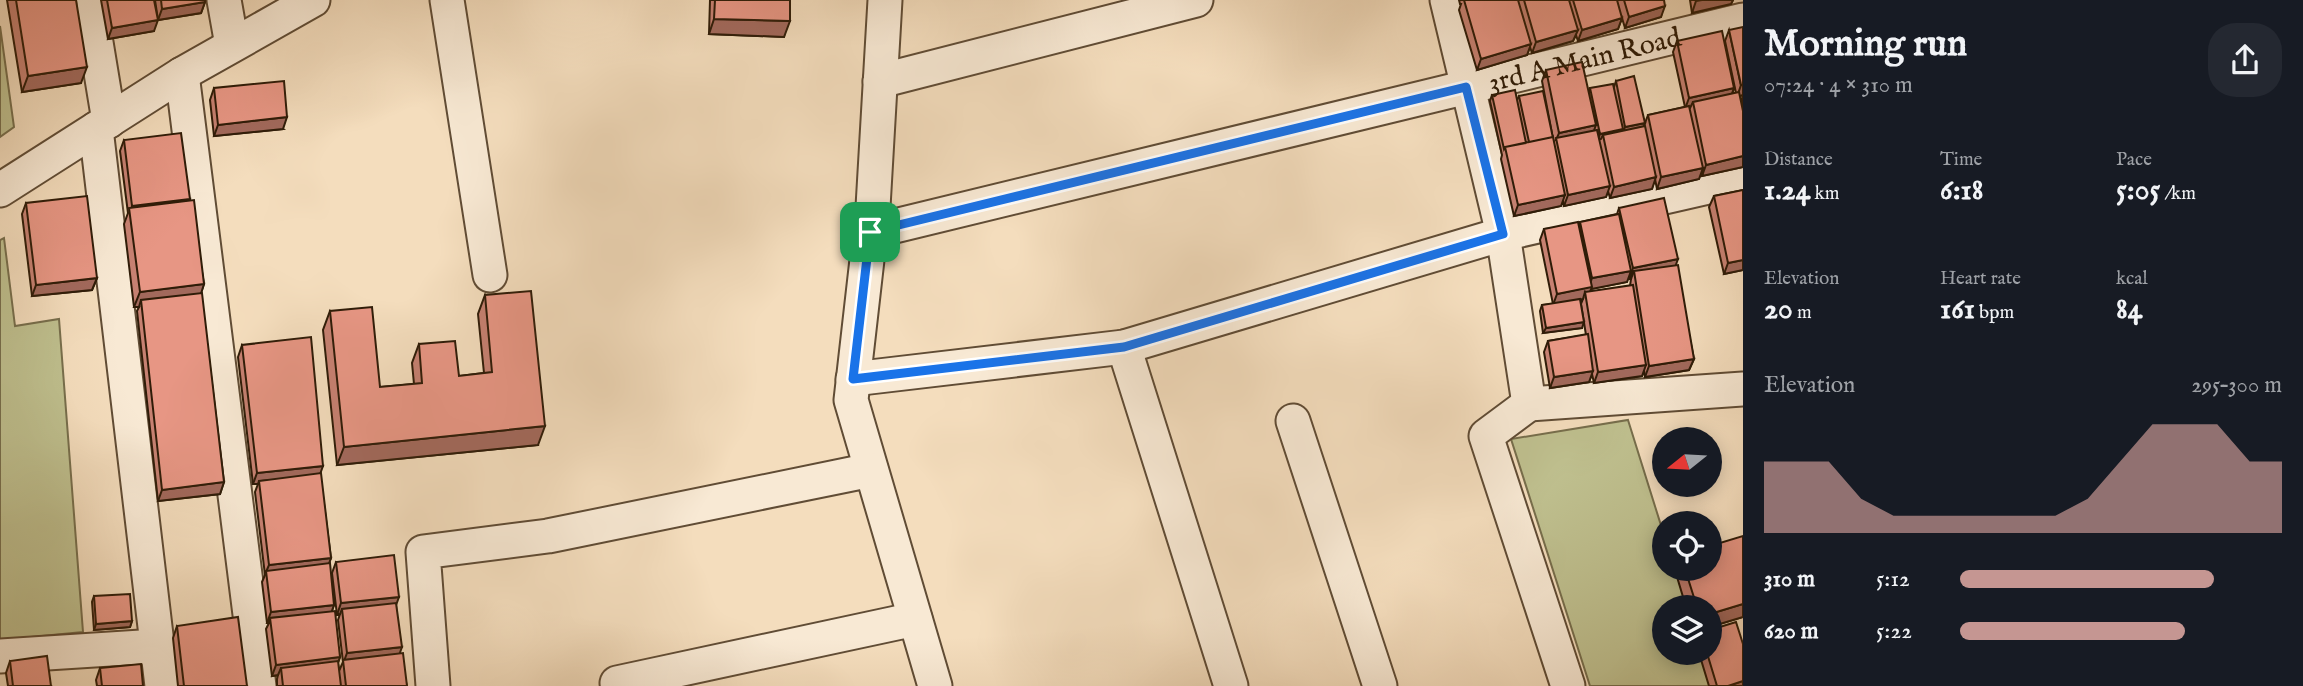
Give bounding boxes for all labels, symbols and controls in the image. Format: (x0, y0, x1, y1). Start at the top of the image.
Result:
street label: 3rd A Main Road (1485, 21, 1685, 101)
text: Morning run (1764, 21, 1967, 69)
button: share (2208, 23, 2282, 97)
text: 07:24 · 4 × 310 m (1764, 71, 1913, 100)
text: Distance (1764, 148, 1833, 172)
text: Time (1940, 148, 1982, 172)
text: Pace (2116, 148, 2152, 172)
text: 1.24 (1764, 172, 1810, 210)
text: 6:18 (1940, 172, 1984, 210)
text: 5:05 (2116, 172, 2160, 210)
text: km (1810, 182, 1839, 206)
text: /km (2160, 182, 2196, 206)
pin (840, 202, 900, 262)
icon: arrive (851, 213, 889, 251)
text: Elevation (1764, 267, 1839, 291)
text: Heart rate (1940, 267, 2021, 291)
text: kcal (2116, 267, 2148, 291)
text: 20 (1764, 291, 1793, 329)
text: 161 (1940, 291, 1975, 329)
text: 84 (2116, 291, 2142, 329)
text: m (1793, 301, 1812, 325)
text: bpm (1975, 301, 2014, 325)
text: Elevation (1764, 371, 1855, 400)
text: 295–300 m (2191, 371, 2282, 400)
north arrow (1652, 427, 1722, 497)
map controls (1652, 427, 1722, 665)
button: locate (1652, 511, 1722, 581)
text: 310 m (1764, 565, 1815, 594)
text: 5:12 (1876, 565, 1910, 594)
button: layers (1652, 595, 1722, 665)
text: 620 m (1764, 617, 1819, 646)
text: 5:22 (1876, 617, 1912, 646)

